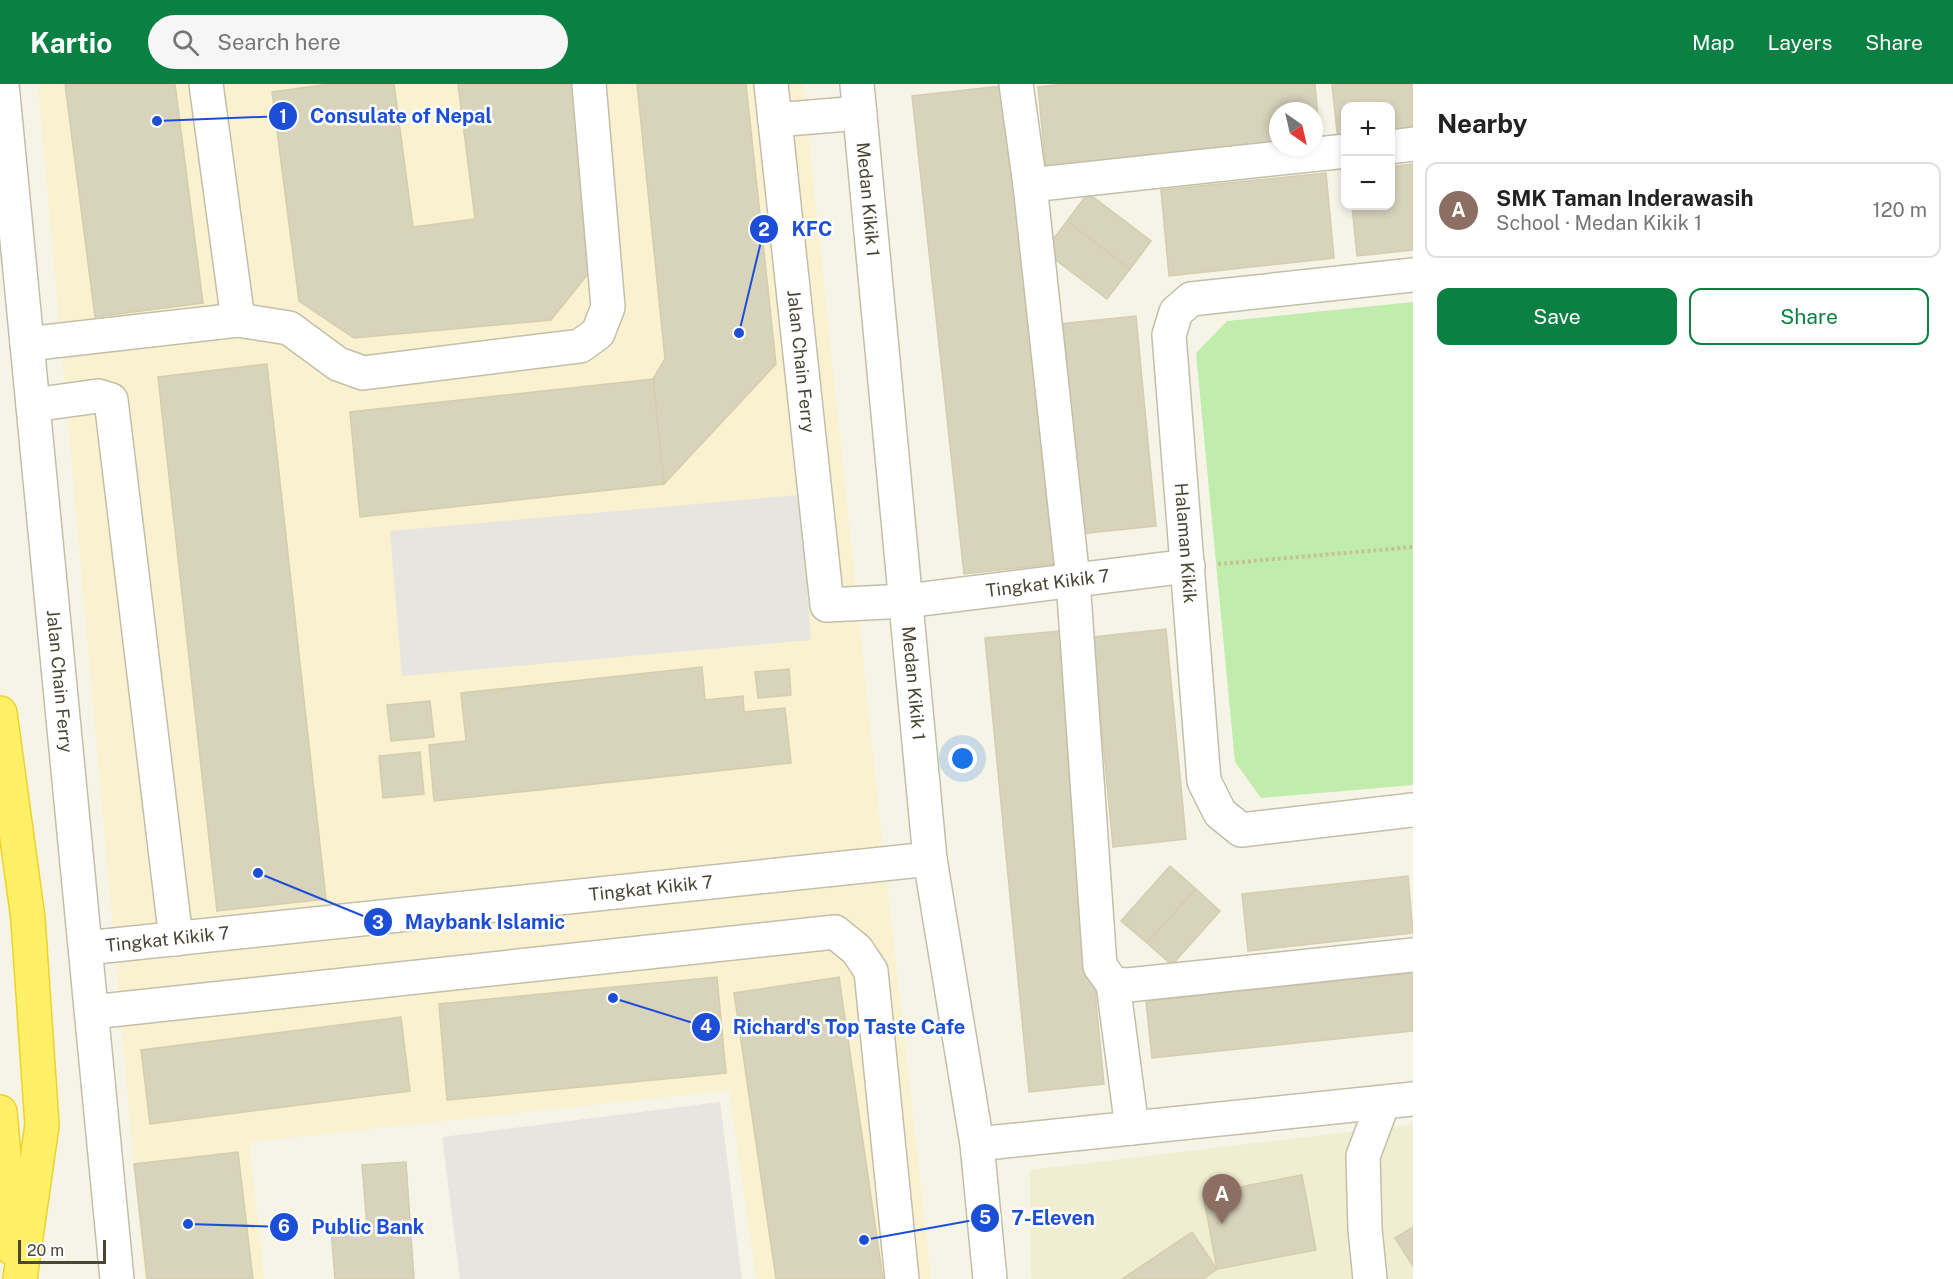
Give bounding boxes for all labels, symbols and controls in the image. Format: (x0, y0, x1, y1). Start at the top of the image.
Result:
search box (148, 15, 568, 69)
text: Kartio (30, 26, 112, 59)
icon: search (169, 26, 202, 59)
text: Search here (217, 29, 341, 55)
text: Map (1692, 30, 1735, 55)
text: Layers (1768, 30, 1832, 55)
text: Share (1865, 30, 1923, 55)
callout: Consulate of Nepal (268, 97, 504, 135)
north arrow (1269, 102, 1323, 156)
map controls (1341, 102, 1395, 210)
button: + (1341, 102, 1395, 156)
text: Consulate of Nepal (310, 104, 492, 128)
text: 1 (279, 106, 287, 127)
text: Nearby (1437, 108, 1527, 139)
street label: Medan Kikik 1 (853, 141, 884, 258)
button: − (1341, 156, 1395, 210)
text: SMK Taman Inderawasih (1496, 185, 1754, 211)
text: A (1451, 198, 1466, 222)
text: 120 m (1873, 198, 1927, 222)
callout: KFC (749, 210, 844, 248)
text: School · Medan Kikik 1 (1496, 211, 1702, 235)
text: KFC (792, 217, 832, 241)
text: 2 (758, 219, 770, 240)
button: Save (1437, 288, 1677, 345)
button: Share (1689, 288, 1929, 345)
street label: Jalan Chain Ferry (783, 289, 819, 434)
street label: Halaman Kikik (1171, 482, 1201, 604)
street label: Tingkat Kikik 7 (985, 565, 1111, 601)
street label: Jalan Chain Ferry (43, 609, 77, 754)
street label: Medan Kikik 1 (898, 625, 930, 741)
your location (948, 744, 977, 773)
street label: Tingkat Kikik 7 (588, 871, 714, 905)
callout: Maybank Islamic (363, 903, 577, 941)
text: Maybank Islamic (405, 910, 565, 934)
text: 3 (372, 912, 384, 933)
street label: Tingkat Kikik 7 (104, 922, 231, 956)
callout: Richard's Top Taste Cafe (691, 1008, 978, 1046)
text: Richard's Top Taste Cafe (733, 1015, 965, 1039)
text: 4 (700, 1016, 712, 1037)
pin: A (1202, 1174, 1242, 1224)
callout: 7-Eleven (970, 1199, 1107, 1237)
text: 7-Eleven (1011, 1206, 1095, 1230)
text: 5 (979, 1207, 991, 1228)
callout: Public Bank (269, 1208, 436, 1246)
text: Public Bank (312, 1215, 425, 1239)
text: 6 (278, 1216, 290, 1237)
scale bar (18, 1237, 106, 1264)
text: 20 m (27, 1241, 64, 1260)

